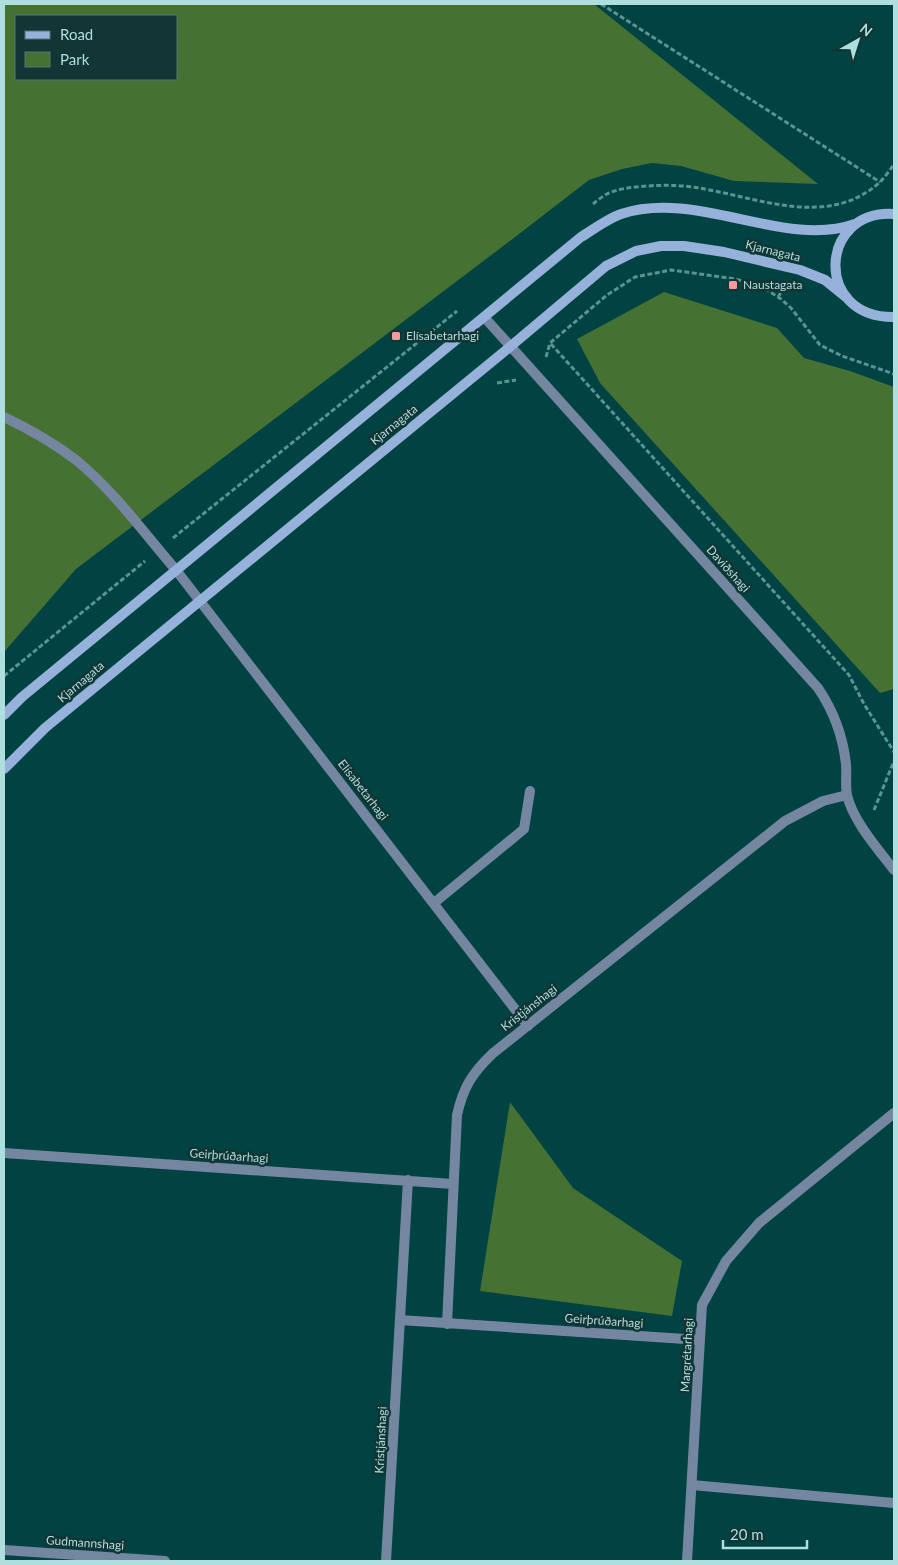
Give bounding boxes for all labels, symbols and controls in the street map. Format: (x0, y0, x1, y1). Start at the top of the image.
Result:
legend (15, 15, 178, 80)
north arrow (833, 15, 883, 65)
text: N (857, 20, 876, 40)
text: Road (60, 25, 93, 43)
text: Park (60, 50, 90, 68)
street label: Kjarnagata (744, 236, 802, 265)
place label: Naustagata (743, 277, 803, 292)
marker: Naustagata (727, 279, 739, 291)
place label: Elísabetarhagi (406, 328, 479, 343)
marker: Elísabetarhagi (390, 330, 402, 342)
street label: Kjarnagata (367, 401, 420, 448)
street label: Daviðshagi (704, 542, 753, 595)
street label: Kjarnagata (54, 658, 107, 705)
street label: Elísabetarhagi (335, 756, 392, 823)
street label: Kristjánshagi (498, 981, 560, 1034)
street label: Geirþrúðarhagi (189, 1145, 269, 1166)
street label: Geirþrúðarhagi (564, 1310, 644, 1331)
street label: Margrétarhagi (677, 1317, 696, 1392)
street label: Kristjánshagi (371, 1406, 390, 1474)
scale bar (723, 1518, 807, 1550)
text: 20 m (730, 1525, 764, 1543)
street label: Gudmannshagi (45, 1532, 125, 1553)

